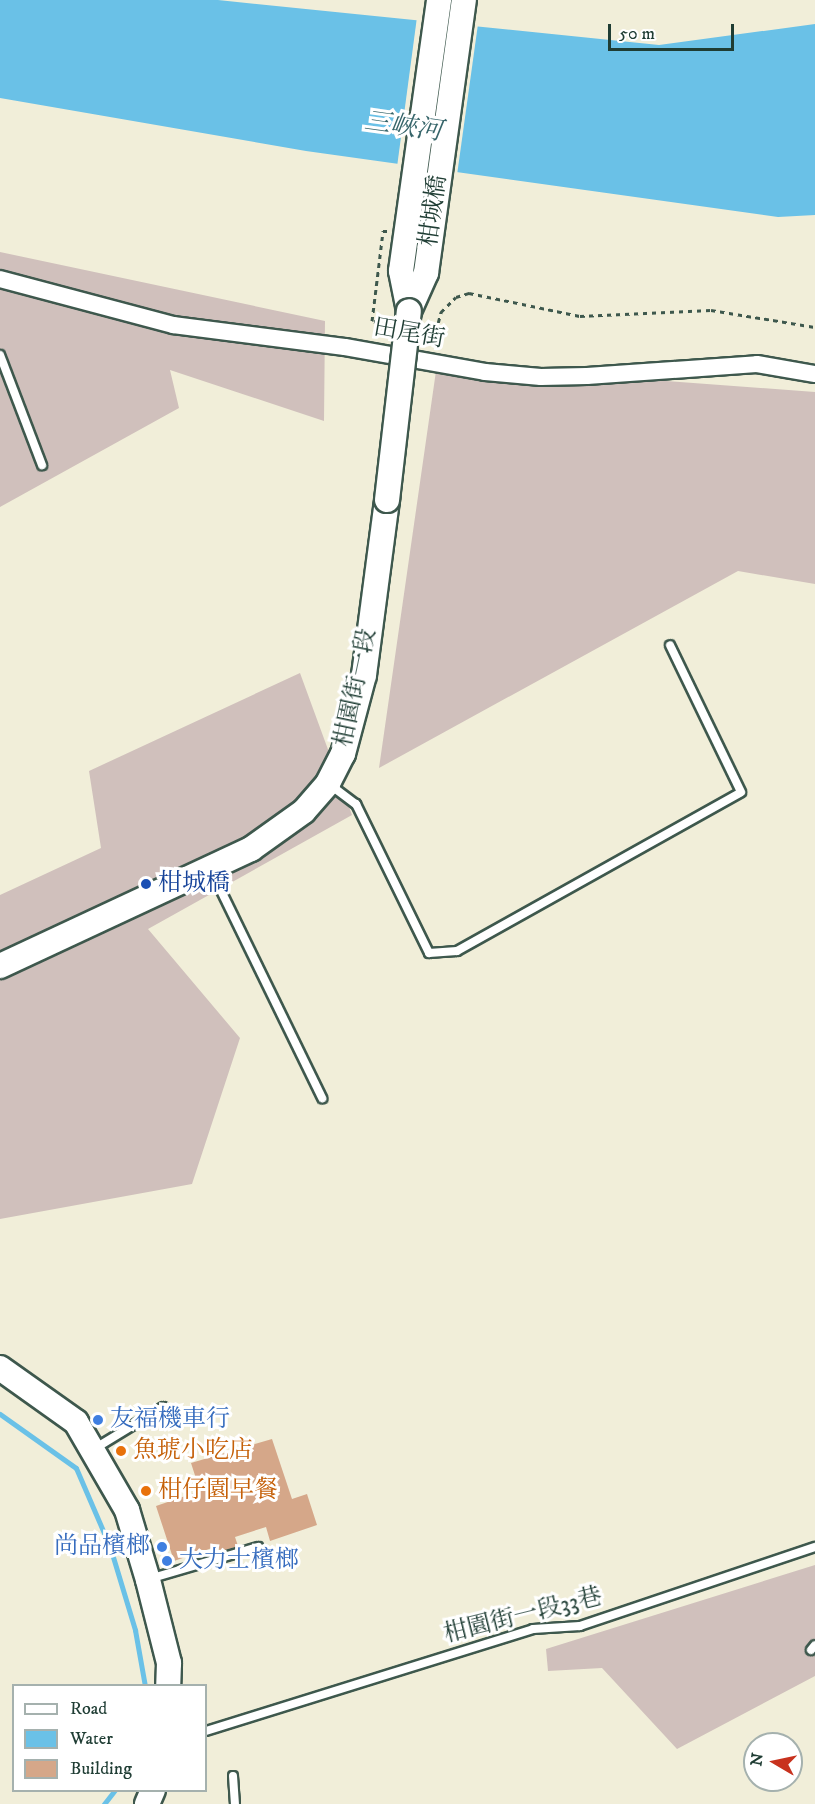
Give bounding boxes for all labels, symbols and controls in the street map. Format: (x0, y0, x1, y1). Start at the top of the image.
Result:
scale bar (611, 12, 737, 50)
text: 50 m (619, 23, 655, 45)
water label: 三峽河 (362, 106, 444, 148)
street label: 柑城橋 (415, 173, 453, 249)
street label: 田尾街 (371, 314, 447, 354)
street label: 柑園街一段 (329, 626, 383, 750)
place label: 柑城橋 (158, 870, 230, 898)
marker: 柑城橋 (139, 877, 153, 891)
place label: 友福機車行 (110, 1406, 230, 1434)
marker: 友福機車行 (91, 1413, 105, 1427)
place label: 魚琥小吃店 (133, 1437, 253, 1465)
marker: 魚琥小吃店 (114, 1444, 128, 1458)
place label: 柑仔園早餐 (158, 1477, 278, 1505)
marker: 柑仔園早餐 (139, 1484, 153, 1498)
place label: 尚品檳榔 (54, 1533, 150, 1561)
marker: 尚品檳榔 (155, 1540, 169, 1554)
place label: 大力士檳榔 (179, 1547, 299, 1575)
marker: 大力士檳榔 (160, 1554, 174, 1568)
street label: 柑園街一段33巷 (441, 1582, 605, 1650)
legend (12, 1684, 207, 1792)
text: Road (70, 1698, 107, 1720)
text: Water (70, 1728, 113, 1750)
north arrow (743, 1732, 803, 1792)
text: N (746, 1751, 768, 1768)
text: Building (70, 1758, 132, 1780)

